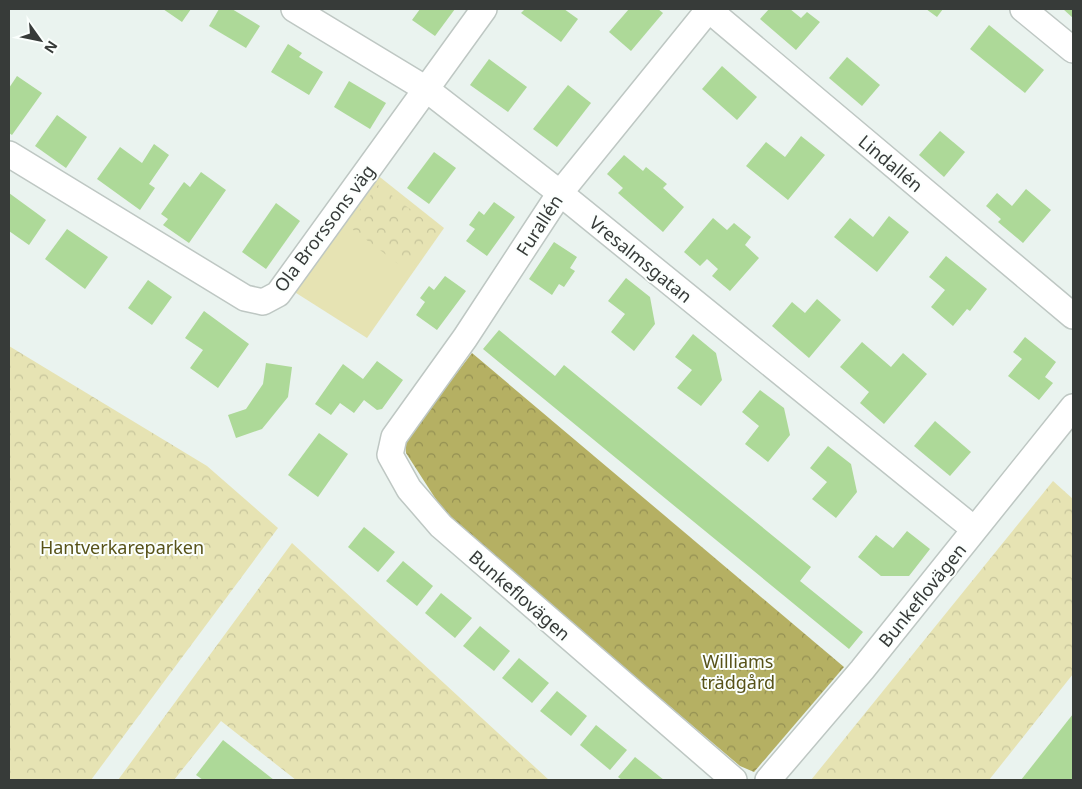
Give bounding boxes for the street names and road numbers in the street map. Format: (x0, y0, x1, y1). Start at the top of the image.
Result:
street label: Lindallén (854, 129, 928, 197)
street label: Ola Brorssons väg (268, 160, 380, 296)
street label: Furallén (510, 190, 568, 260)
street label: Vresalmsgatan (585, 210, 697, 308)
street label: Bunkeflovägen (873, 538, 971, 652)
street label: Bunkeflovägen (464, 544, 576, 646)

